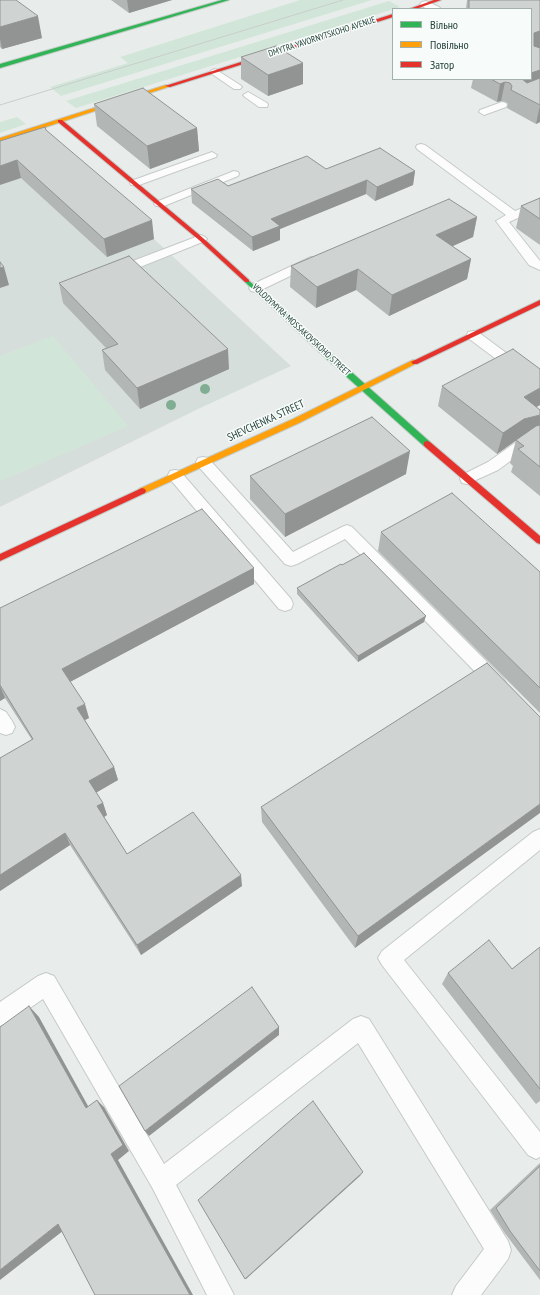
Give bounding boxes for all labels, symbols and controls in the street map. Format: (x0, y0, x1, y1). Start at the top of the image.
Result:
legend (392, 8, 532, 80)
street label: DMYTRA YAVORNYTSKOHO AVENUE (267, 15, 377, 59)
text: Вільно (430, 17, 458, 32)
text: Повільно (430, 37, 469, 52)
text: Затор (430, 57, 454, 72)
street label: VOLODYMYRA MOSSAKOVSKOHO STREET (250, 282, 352, 378)
street label: SHEVCHENKA STREET (225, 397, 307, 445)

